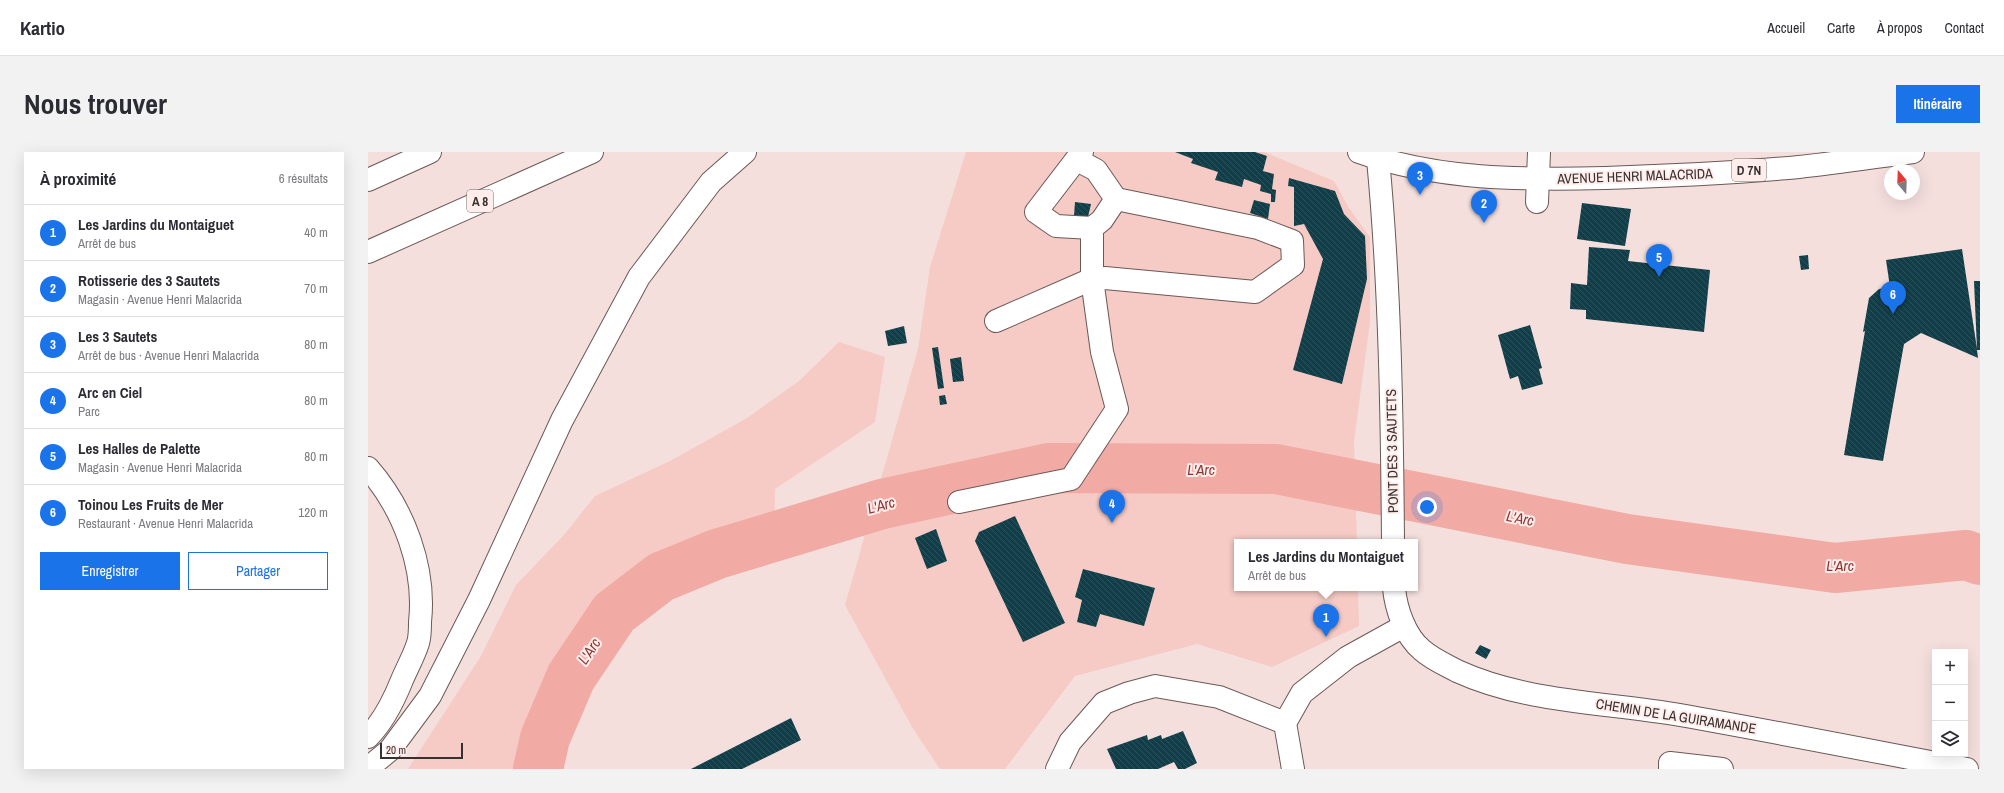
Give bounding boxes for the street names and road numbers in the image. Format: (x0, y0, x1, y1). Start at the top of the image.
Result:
road number: D 7N (1732, 159, 1766, 181)
street label: AVENUE HENRI MALACRIDA (1556, 164, 1713, 188)
road number: A 8 (467, 190, 493, 212)
street label: PONT DES 3 SAUTETS (1382, 388, 1402, 513)
street label: CHEMIN DE LA GUIRAMANDE (1595, 694, 1757, 738)

